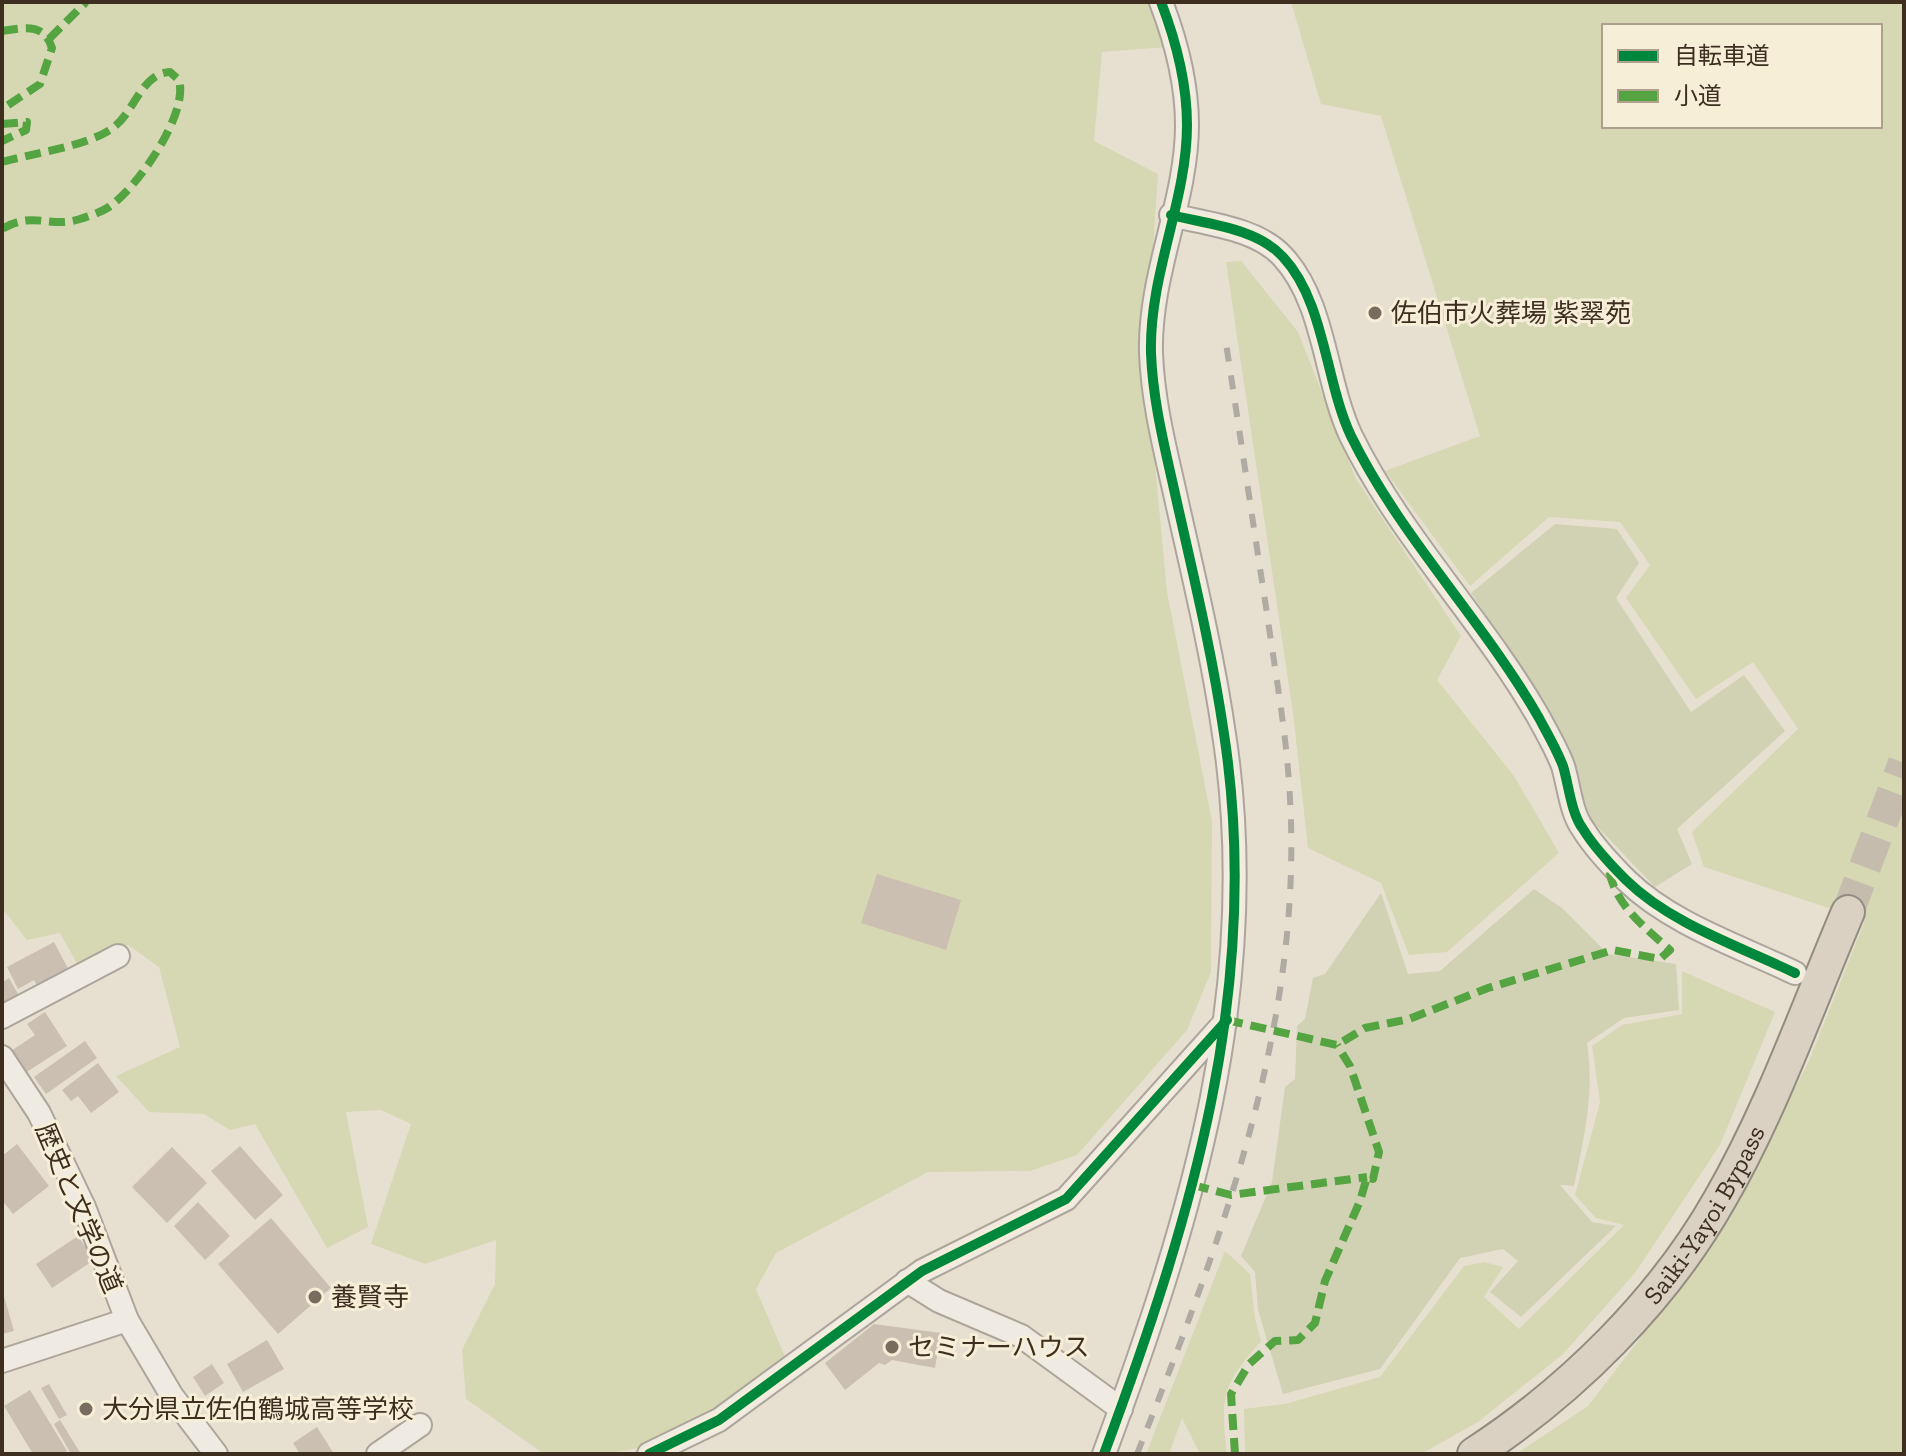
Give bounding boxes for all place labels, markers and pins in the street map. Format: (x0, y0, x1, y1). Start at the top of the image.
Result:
place label: 佐伯市火葬場 紫翠苑 (1391, 297, 1631, 329)
marker: 佐伯市火葬場 紫翠苑 (1366, 304, 1384, 322)
place label: 養賢寺 (331, 1281, 409, 1313)
marker: 養賢寺 (306, 1288, 324, 1306)
place label: セミナーハウス (908, 1331, 1089, 1363)
marker: セミナーハウス (883, 1338, 901, 1356)
place label: 大分県立佐伯鶴城高等学校 (102, 1393, 414, 1425)
marker: 大分県立佐伯鶴城高等学校 (77, 1400, 95, 1418)

